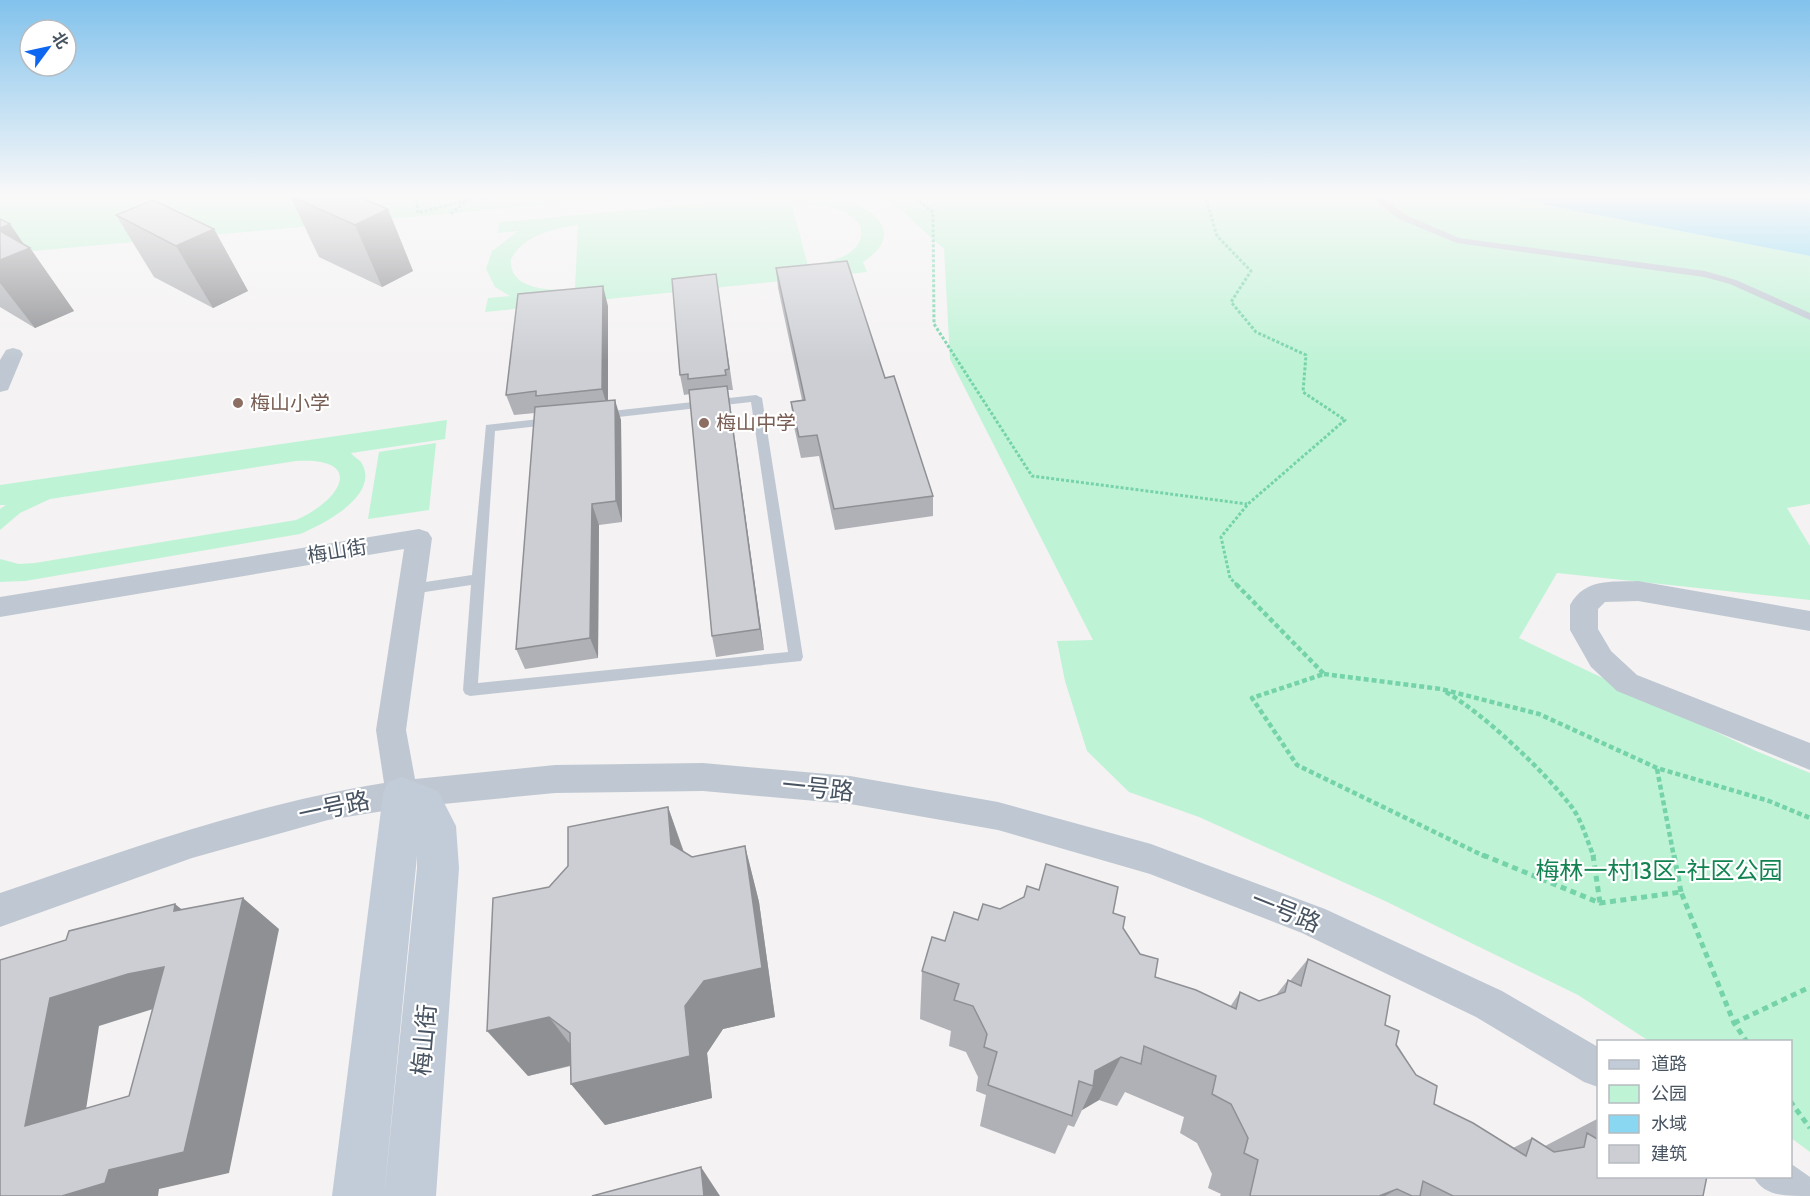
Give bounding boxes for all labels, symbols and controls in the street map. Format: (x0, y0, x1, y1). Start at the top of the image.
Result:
north arrow (18, 18, 78, 78)
text: 北 (48, 28, 72, 52)
place label: 梅山小学 (250, 391, 330, 415)
marker: 梅山小学 (231, 396, 245, 410)
place label: 梅山中学 (716, 411, 796, 435)
marker: 梅山中学 (697, 416, 711, 430)
street label: 梅山街 (305, 534, 369, 568)
street label: 一号路 (781, 770, 855, 806)
street label: 一号路 (296, 785, 372, 829)
park label: 梅林一村13区-社区公园 (1536, 856, 1782, 885)
street label: 一号路 (1247, 884, 1325, 938)
street label: 梅山街 (406, 1003, 442, 1077)
legend (1597, 1040, 1792, 1178)
text: 道路 (1651, 1053, 1687, 1075)
text: 公园 (1651, 1083, 1687, 1105)
text: 水域 (1651, 1113, 1687, 1135)
text: 建筑 (1651, 1143, 1687, 1165)

